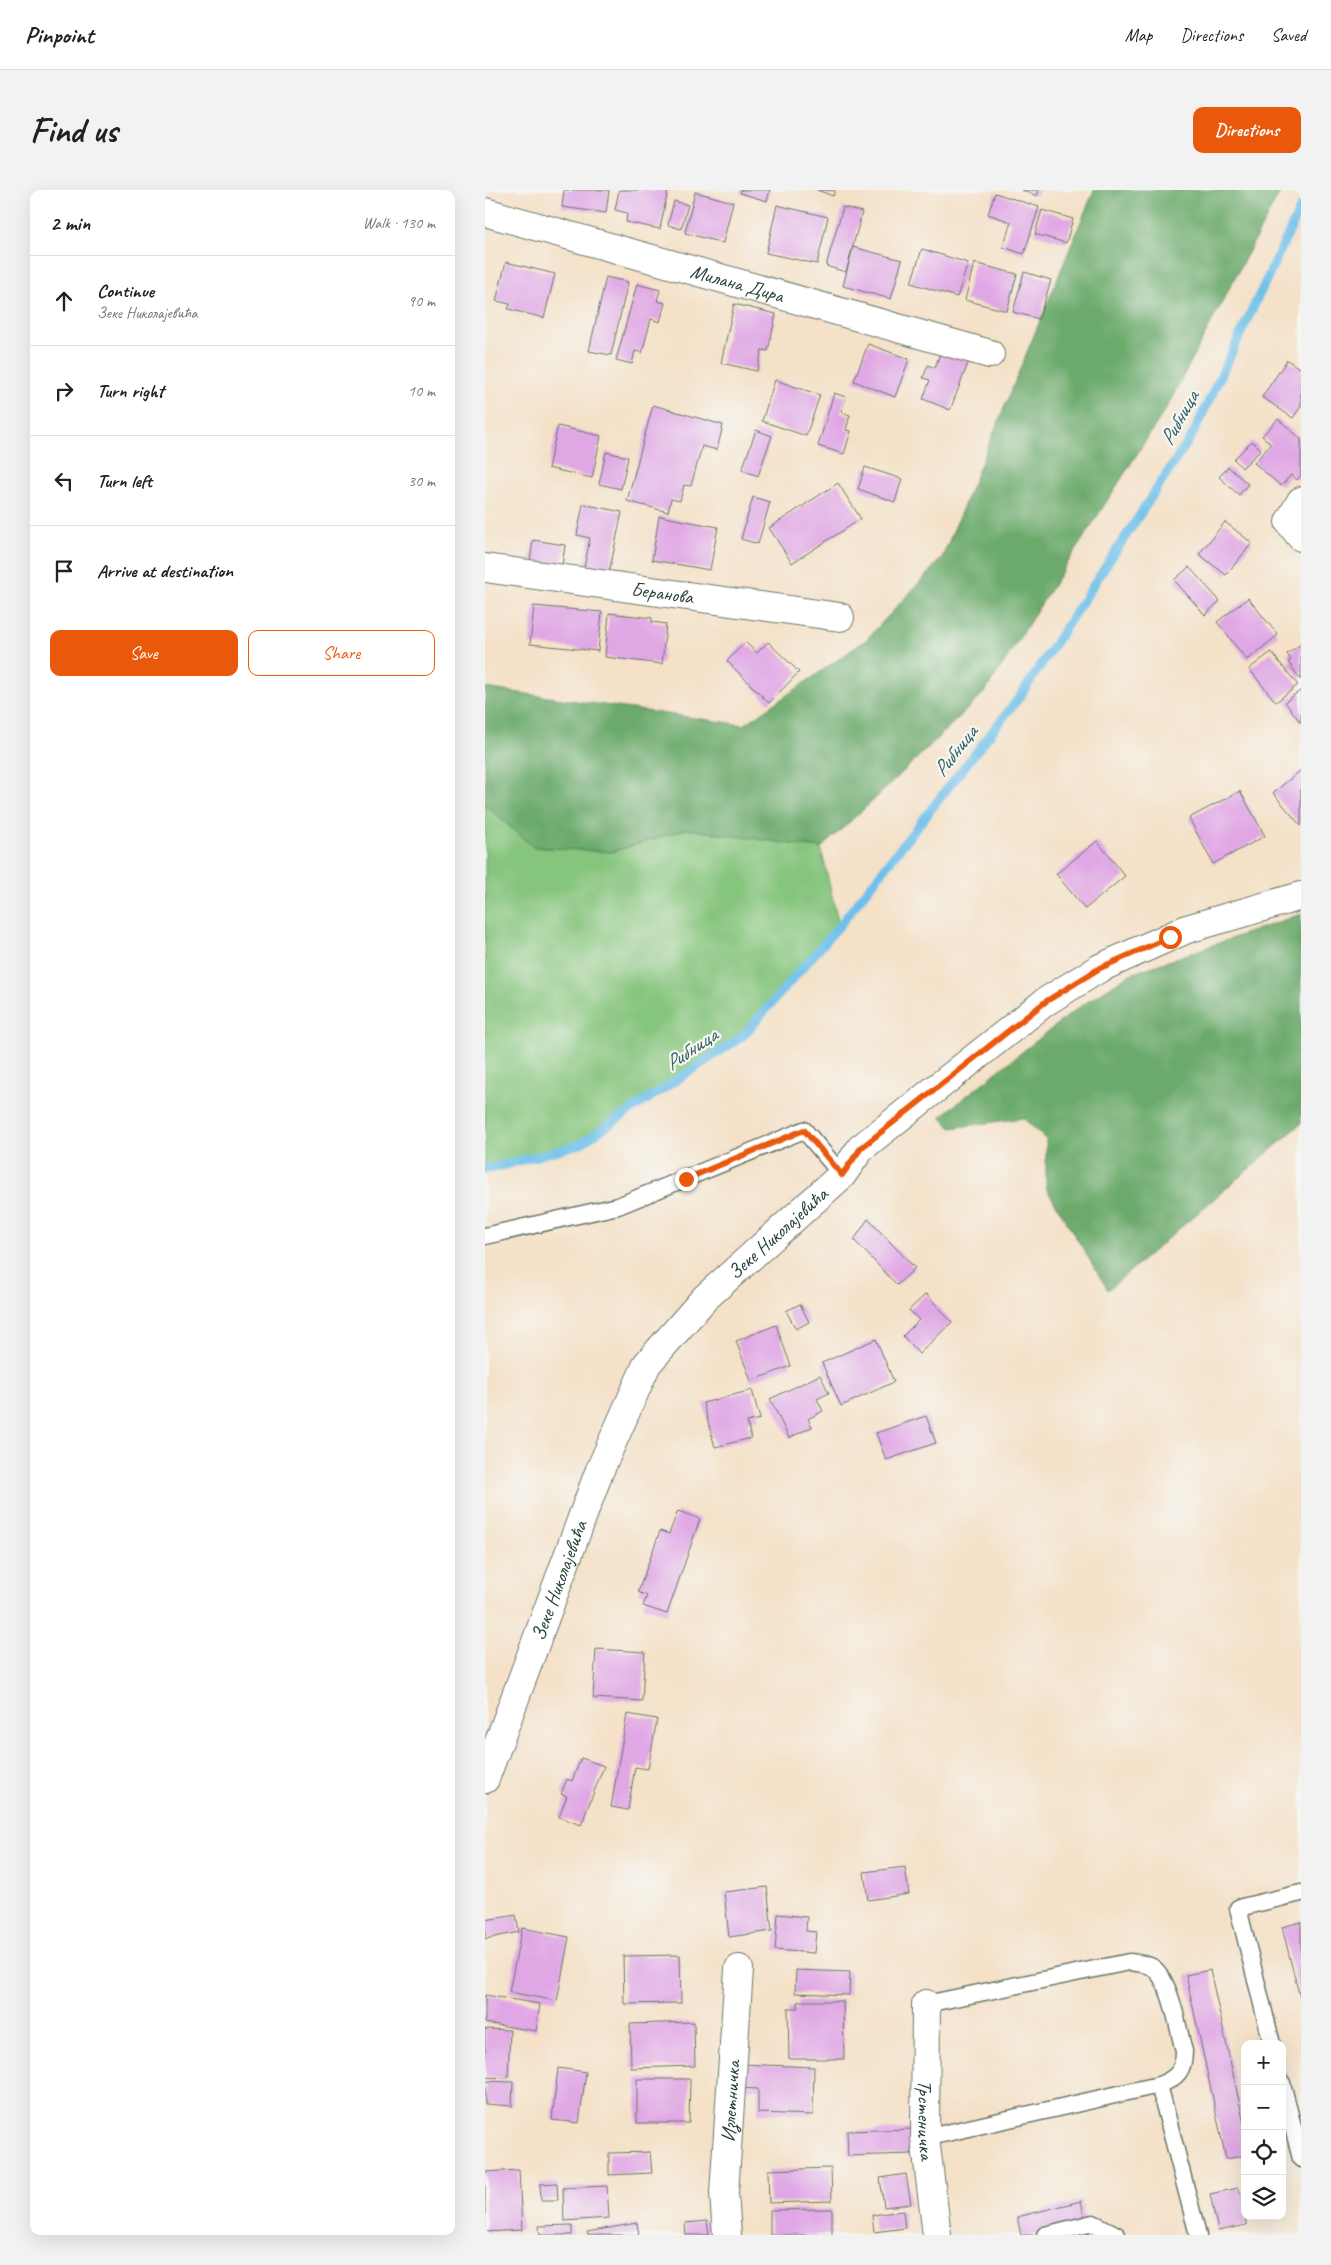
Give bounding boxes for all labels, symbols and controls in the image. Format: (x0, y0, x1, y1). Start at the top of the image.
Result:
text: Pinpoint (25, 20, 94, 50)
text: Map (1125, 24, 1152, 46)
text: Directions (1180, 24, 1243, 46)
text: Saved (1271, 24, 1306, 46)
button: Directions (1193, 107, 1301, 153)
text: Find us (30, 108, 117, 153)
text: 2 min (50, 210, 90, 236)
text: Walk · 130 m (363, 213, 435, 233)
street label: Милана Дира (688, 258, 788, 309)
text: Continue (97, 279, 154, 303)
icon: ahead (50, 287, 78, 315)
text: 90 m (408, 291, 435, 311)
text: Зеке Николајевића (97, 303, 198, 323)
icon: right (50, 377, 78, 405)
text: Turn right (97, 379, 164, 403)
text: 10 m (408, 381, 435, 401)
water label: Рибница (1154, 384, 1206, 450)
icon: left (50, 467, 78, 495)
text: Turn left (97, 469, 152, 493)
text: 30 m (408, 471, 435, 491)
icon: arrive (50, 557, 78, 585)
text: Arrive at destination (97, 559, 233, 583)
street label: Беранова (630, 576, 696, 610)
button: Save (50, 630, 238, 676)
button: Share (248, 630, 435, 676)
water label: Рибница (927, 718, 985, 782)
route start (1159, 926, 1182, 949)
water label: Рибница (660, 1021, 724, 1076)
route end (675, 1168, 698, 1191)
street label: Зеке Николајевића (723, 1181, 834, 1285)
street label: Зеке Николајевића (526, 1516, 593, 1644)
map controls (1241, 2040, 1286, 2220)
button: + (1241, 2040, 1286, 2085)
street label: Излетничка (715, 2058, 746, 2143)
street label: Трстеничка (912, 2080, 940, 2163)
button: − (1241, 2085, 1286, 2130)
button: locate (1241, 2130, 1286, 2175)
button: layers (1241, 2175, 1286, 2220)

